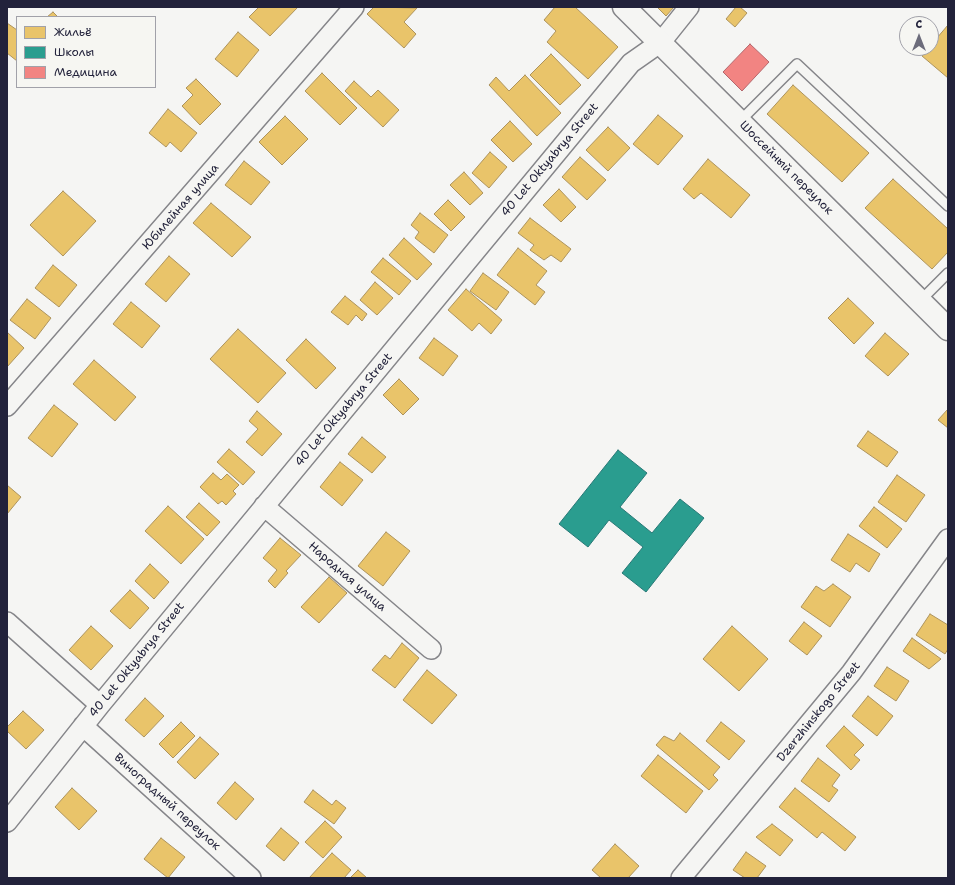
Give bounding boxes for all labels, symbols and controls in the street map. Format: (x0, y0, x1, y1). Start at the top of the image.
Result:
legend (16, 16, 156, 88)
north arrow (899, 16, 939, 56)
text: С (916, 17, 922, 32)
text: Жильё (54, 24, 92, 40)
text: Школы (54, 44, 94, 60)
text: Медицина (54, 64, 117, 80)
street label: 40 Let Oktyabrya Street (498, 100, 602, 220)
street label: Шоссейный переулок (736, 118, 836, 218)
street label: Юбилейная улица (140, 161, 222, 253)
street label: 40 Let Oktyabrya Street (292, 350, 396, 470)
street label: Народная улица (305, 539, 389, 615)
street label: 40 Let Oktyabrya Street (86, 600, 188, 720)
street label: Dzerzhinskogo Street (774, 659, 864, 765)
street label: Виноградный переулок (111, 750, 223, 854)

